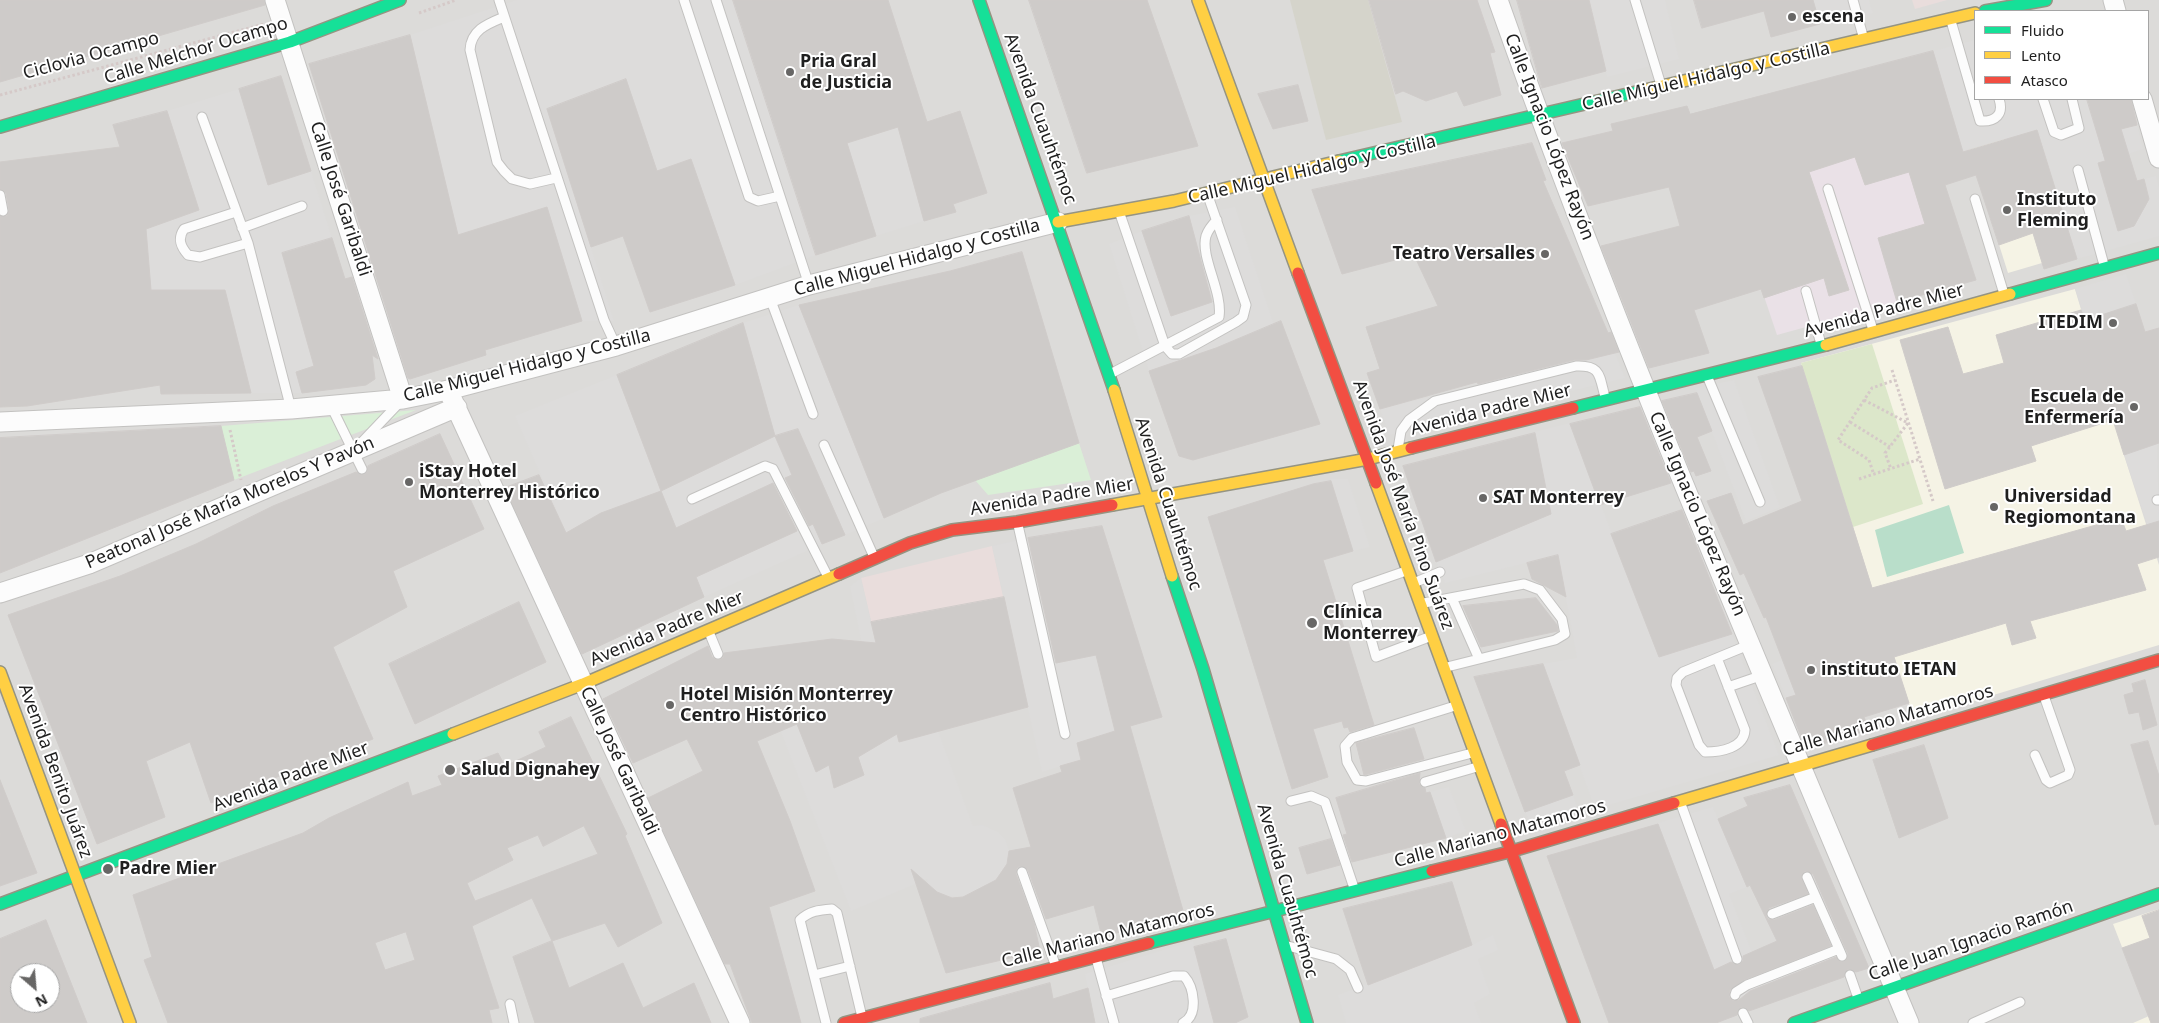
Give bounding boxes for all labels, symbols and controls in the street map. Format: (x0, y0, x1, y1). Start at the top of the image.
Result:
place label: escena (1802, 6, 1864, 28)
legend (1974, 10, 2149, 100)
marker: escena (1786, 11, 1798, 23)
street label: Calle Melchor Ocampo (101, 13, 291, 89)
text: Fluido (2021, 20, 2064, 40)
street label: Ciclovia Ocampo (21, 27, 161, 85)
street label: Avenida Cuauhtémoc (999, 31, 1081, 207)
street label: Calle Ignacio López Rayón (1500, 31, 1598, 243)
street label: Calle Miguel Hidalgo y Costilla (1580, 38, 1832, 116)
text: Lento (2021, 45, 2061, 65)
place label: Pria Gral de Justicia (800, 51, 892, 94)
marker: Pria Gral de Justicia (784, 66, 796, 78)
text: Atasco (2021, 70, 2068, 90)
street label: Calle José Garibaldi (305, 119, 375, 279)
street label: Calle Miguel Hidalgo y Costilla (1186, 131, 1438, 209)
place label: Instituto Fleming (2017, 189, 2097, 232)
marker: Instituto Fleming (2001, 204, 2013, 216)
street label: Calle Miguel Hidalgo y Costilla (792, 215, 1042, 301)
place label: Teatro Versalles (1392, 243, 1535, 265)
marker: Teatro Versalles (1539, 248, 1551, 260)
street label: Avenida Padre Mier (1802, 279, 1966, 343)
place label: ITEDIM (2038, 312, 2103, 334)
marker: ITEDIM (2107, 317, 2119, 329)
street label: Calle Miguel Hidalgo y Costilla (401, 325, 653, 407)
street label: Avenida José María Pino Suárez (1348, 377, 1458, 633)
street label: Avenida Padre Mier (1408, 380, 1574, 440)
place label: Escuela de Enfermería (2024, 386, 2124, 428)
marker: Escuela de Enfermería (2128, 401, 2140, 413)
street label: Calle Ignacio López Rayón (1644, 409, 1750, 619)
street label: Avenida Cuauhtémoc (1130, 415, 1206, 593)
street label: Peatonal José María Morelos Y Pavón (82, 432, 378, 574)
place label: iStay Hotel Monterrey Histórico (419, 461, 600, 504)
street label: Avenida Padre Mier (969, 473, 1135, 521)
marker: iStay Hotel Monterrey Histórico (403, 476, 415, 488)
place label: Universidad Regiomontana (2004, 486, 2136, 528)
place label: SAT Monterrey (1493, 487, 1624, 509)
marker: SAT Monterrey (1477, 492, 1489, 504)
marker: Universidad Regiomontana (1988, 501, 2000, 513)
street label: Avenida Padre Mier (587, 587, 747, 671)
place label: Clínica Monterrey (1323, 602, 1418, 644)
marker: Clínica Monterrey (1305, 616, 1319, 630)
place label: instituto IETAN (1821, 659, 1957, 681)
marker: instituto IETAN (1805, 664, 1817, 676)
street label: Avenida Benito Juárez (13, 681, 97, 861)
street label: Calle Mariano Matamoros (1780, 681, 1996, 761)
street label: Calle José Garibaldi (575, 683, 663, 839)
place label: Hotel Misión Monterrey Centro Histórico (680, 684, 893, 726)
marker: Hotel Misión Monterrey Centro Histórico (664, 699, 676, 711)
street label: Avenida Padre Mier (210, 737, 372, 817)
place label: Salud Dignahey (461, 759, 600, 781)
marker: Salud Dignahey (443, 763, 457, 777)
street label: Calle Mariano Matamoros (1392, 795, 1608, 873)
street label: Avenida Cuauhtémoc (1252, 801, 1322, 981)
place label: Padre Mier (119, 858, 217, 880)
marker: Padre Mier (101, 862, 115, 876)
street label: Calle Juan Ignacio Ramón (1866, 896, 2076, 986)
street label: Calle Mariano Matamoros (1000, 899, 1216, 973)
north arrow (10, 963, 60, 1013)
text: N (32, 990, 51, 1012)

